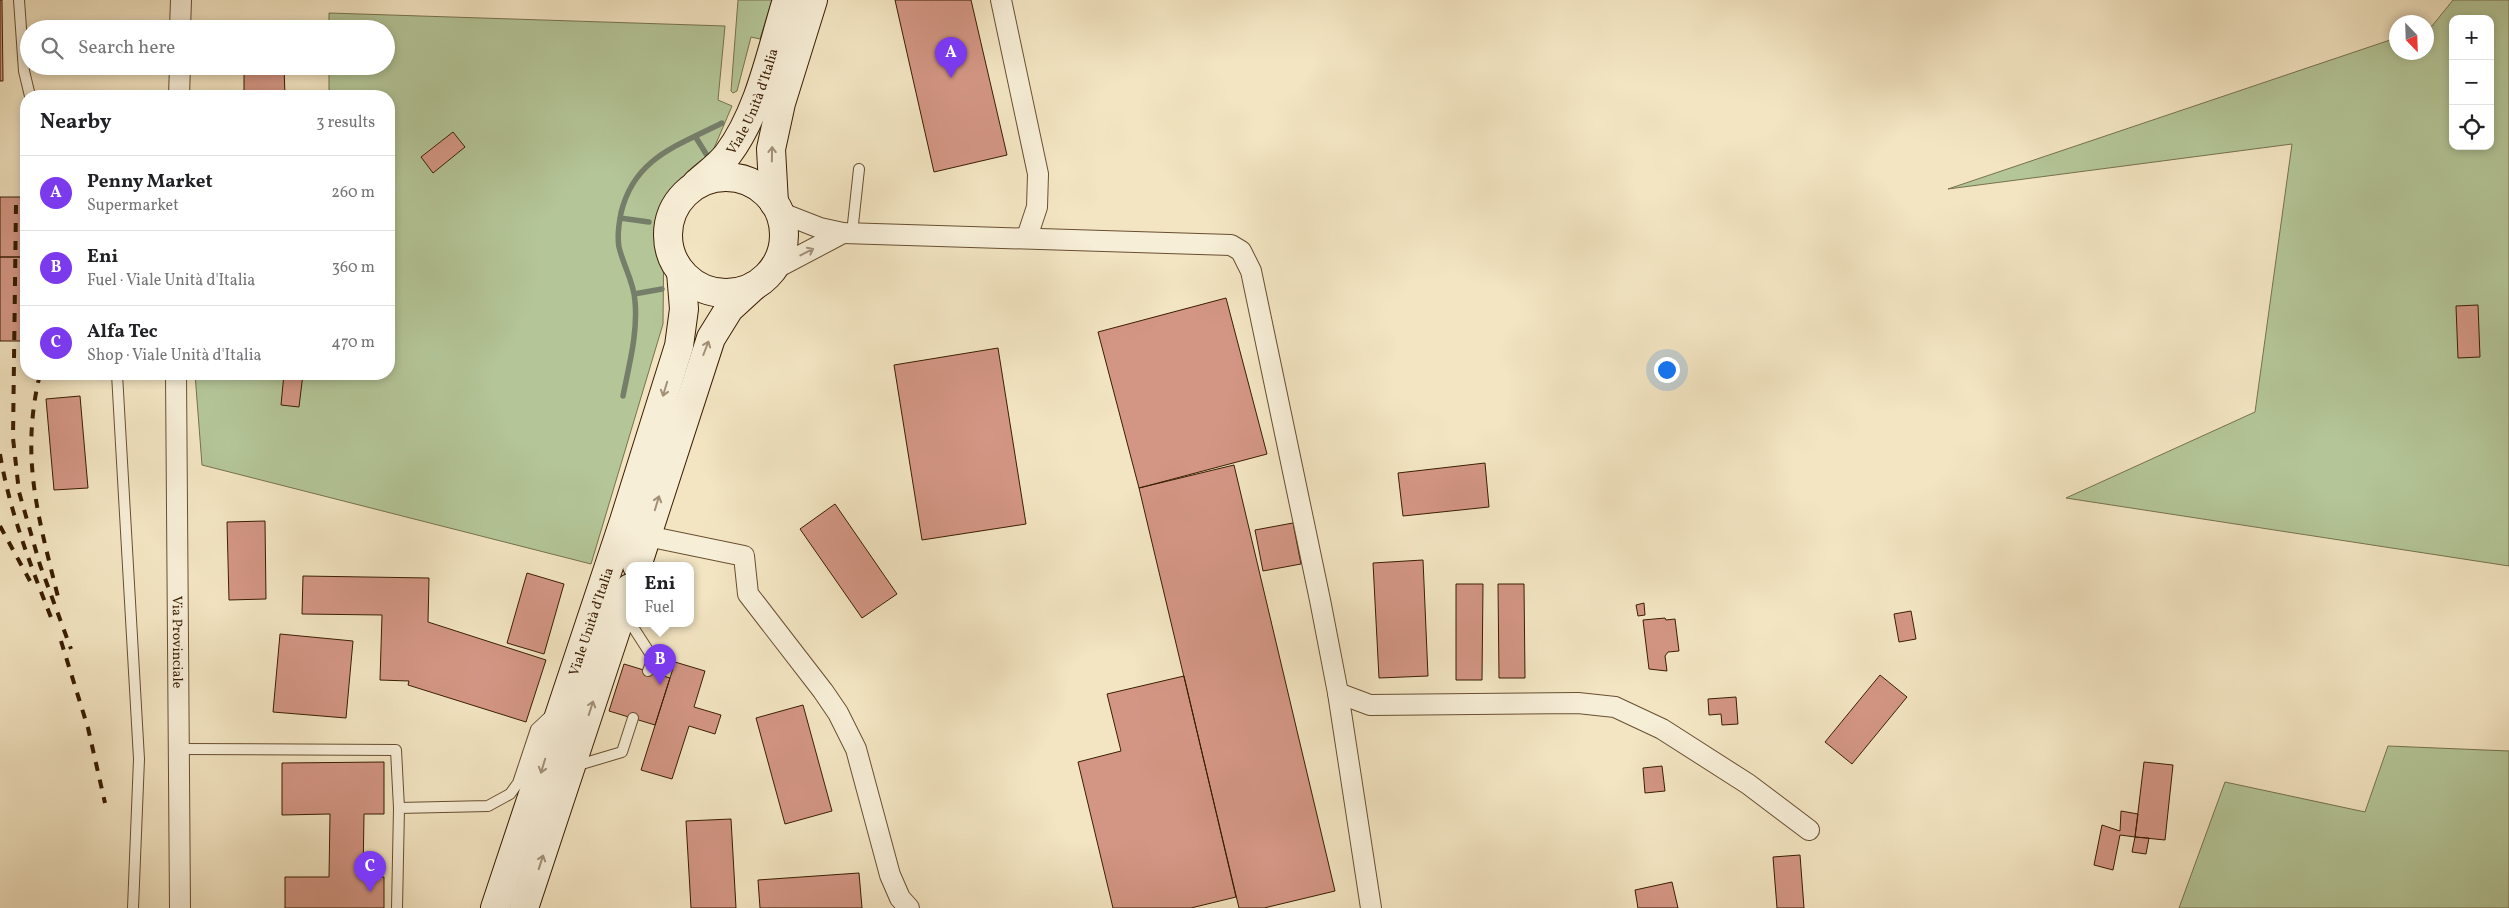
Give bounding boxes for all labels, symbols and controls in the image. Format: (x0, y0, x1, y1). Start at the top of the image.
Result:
north arrow (2389, 15, 2434, 60)
map controls (2449, 15, 2494, 150)
button: + (2449, 15, 2494, 60)
search box (20, 20, 395, 75)
icon: search (38, 34, 66, 62)
text: Search here (78, 35, 175, 61)
pin: A (935, 37, 967, 78)
street label: Viale Unità d'Italia (723, 46, 784, 159)
button: − (2449, 60, 2494, 105)
button: locate (2449, 105, 2494, 150)
text: Nearby (40, 108, 111, 137)
text: 3 results (316, 112, 375, 134)
one-way arrow (767, 146, 777, 162)
text: Penny Market (87, 169, 213, 195)
text: A (50, 182, 62, 204)
text: 260 m (331, 182, 375, 204)
text: Supermarket (87, 195, 179, 217)
text: Eni (87, 244, 118, 270)
one-way arrow (799, 247, 814, 256)
text: B (51, 257, 61, 279)
text: 360 m (332, 257, 375, 279)
text: Fuel · Viale Unità d'Italia (87, 270, 255, 292)
text: Alfa Tec (87, 319, 158, 345)
text: C (51, 332, 61, 354)
text: 470 m (331, 332, 375, 354)
one-way arrow (702, 341, 712, 356)
text: Shop · Viale Unità d'Italia (87, 345, 261, 367)
your location (1654, 357, 1680, 383)
one-way arrow (660, 380, 670, 396)
one-way arrow (653, 496, 662, 511)
popup (626, 562, 694, 627)
street label: Viale Unità d'Italia (565, 565, 619, 679)
text: Eni (644, 571, 676, 597)
street label: Via Provinciale (167, 596, 186, 689)
text: Fuel (644, 597, 674, 619)
pin: B (644, 644, 676, 685)
one-way arrow (587, 700, 597, 716)
one-way arrow (537, 758, 547, 774)
pin: C (354, 851, 386, 892)
one-way arrow (536, 854, 546, 870)

